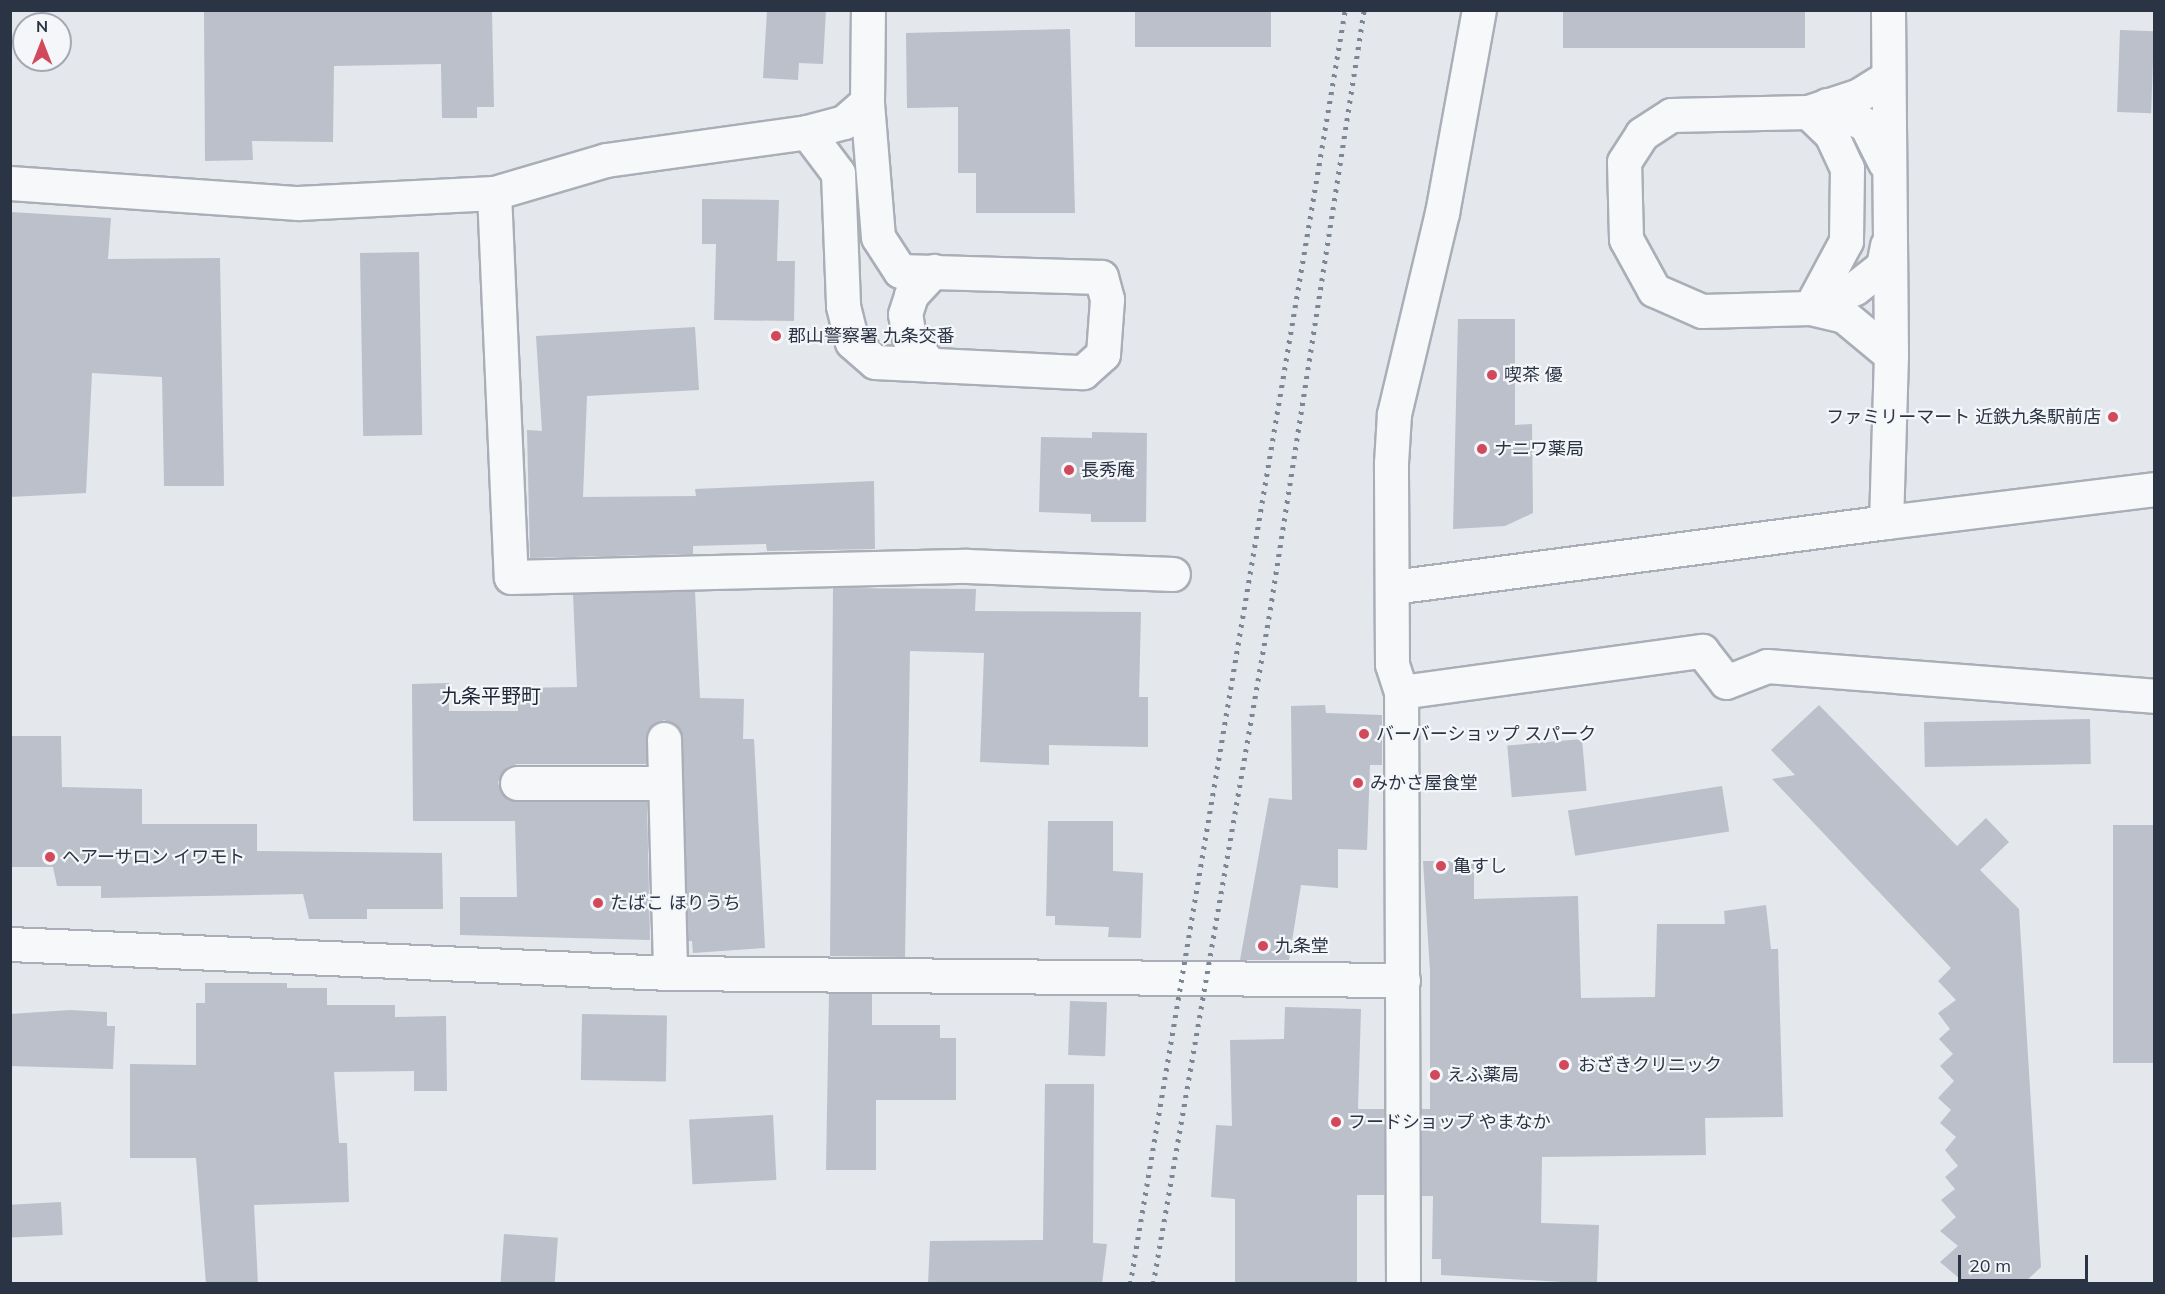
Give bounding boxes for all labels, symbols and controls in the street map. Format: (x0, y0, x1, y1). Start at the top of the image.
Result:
north arrow (12, 12, 72, 72)
text: N (36, 16, 48, 36)
place label: 郡山警察署 九条交番 (788, 325, 955, 347)
marker: 郡山警察署 九条交番 (769, 329, 783, 343)
place label: 喫茶 優 (1504, 364, 1563, 386)
marker: 喫茶 優 (1485, 368, 1499, 382)
place label: ファミリーマート 近鉄九条駅前店 (1826, 406, 2101, 428)
marker: ファミリーマート 近鉄九条駅前店 (2106, 410, 2120, 424)
place label: ナニワ薬局 (1494, 438, 1584, 460)
marker: ナニワ薬局 (1475, 442, 1489, 456)
place label: 長秀庵 (1081, 459, 1135, 481)
marker: 長秀庵 (1062, 463, 1076, 477)
district label: 九条平野町 (441, 683, 541, 707)
place label: バーバーショップ スパーク (1376, 723, 1597, 745)
marker: バーバーショップ スパーク (1357, 727, 1371, 741)
place label: みかさ屋食堂 (1370, 772, 1478, 794)
marker: みかさ屋食堂 (1351, 776, 1365, 790)
place label: ヘアーサロン イワモト (62, 846, 246, 868)
marker: ヘアーサロン イワモト (43, 850, 57, 864)
place label: 亀すし (1453, 855, 1507, 877)
marker: 亀すし (1434, 859, 1448, 873)
place label: たばこ ほりうち (610, 892, 741, 914)
marker: たばこ ほりうち (591, 896, 605, 910)
place label: 九条堂 (1275, 935, 1329, 957)
marker: 九条堂 (1256, 939, 1270, 953)
place label: おざきクリニック (1578, 1054, 1722, 1076)
marker: おざきクリニック (1555, 1056, 1573, 1074)
place label: えふ薬局 (1447, 1064, 1519, 1086)
marker: えふ薬局 (1428, 1068, 1442, 1082)
place label: フードショップ やまなか (1348, 1111, 1551, 1133)
marker: フードショップ やまなか (1329, 1115, 1343, 1129)
scale bar (1961, 1243, 2092, 1281)
text: 20 m (1969, 1254, 2011, 1277)

